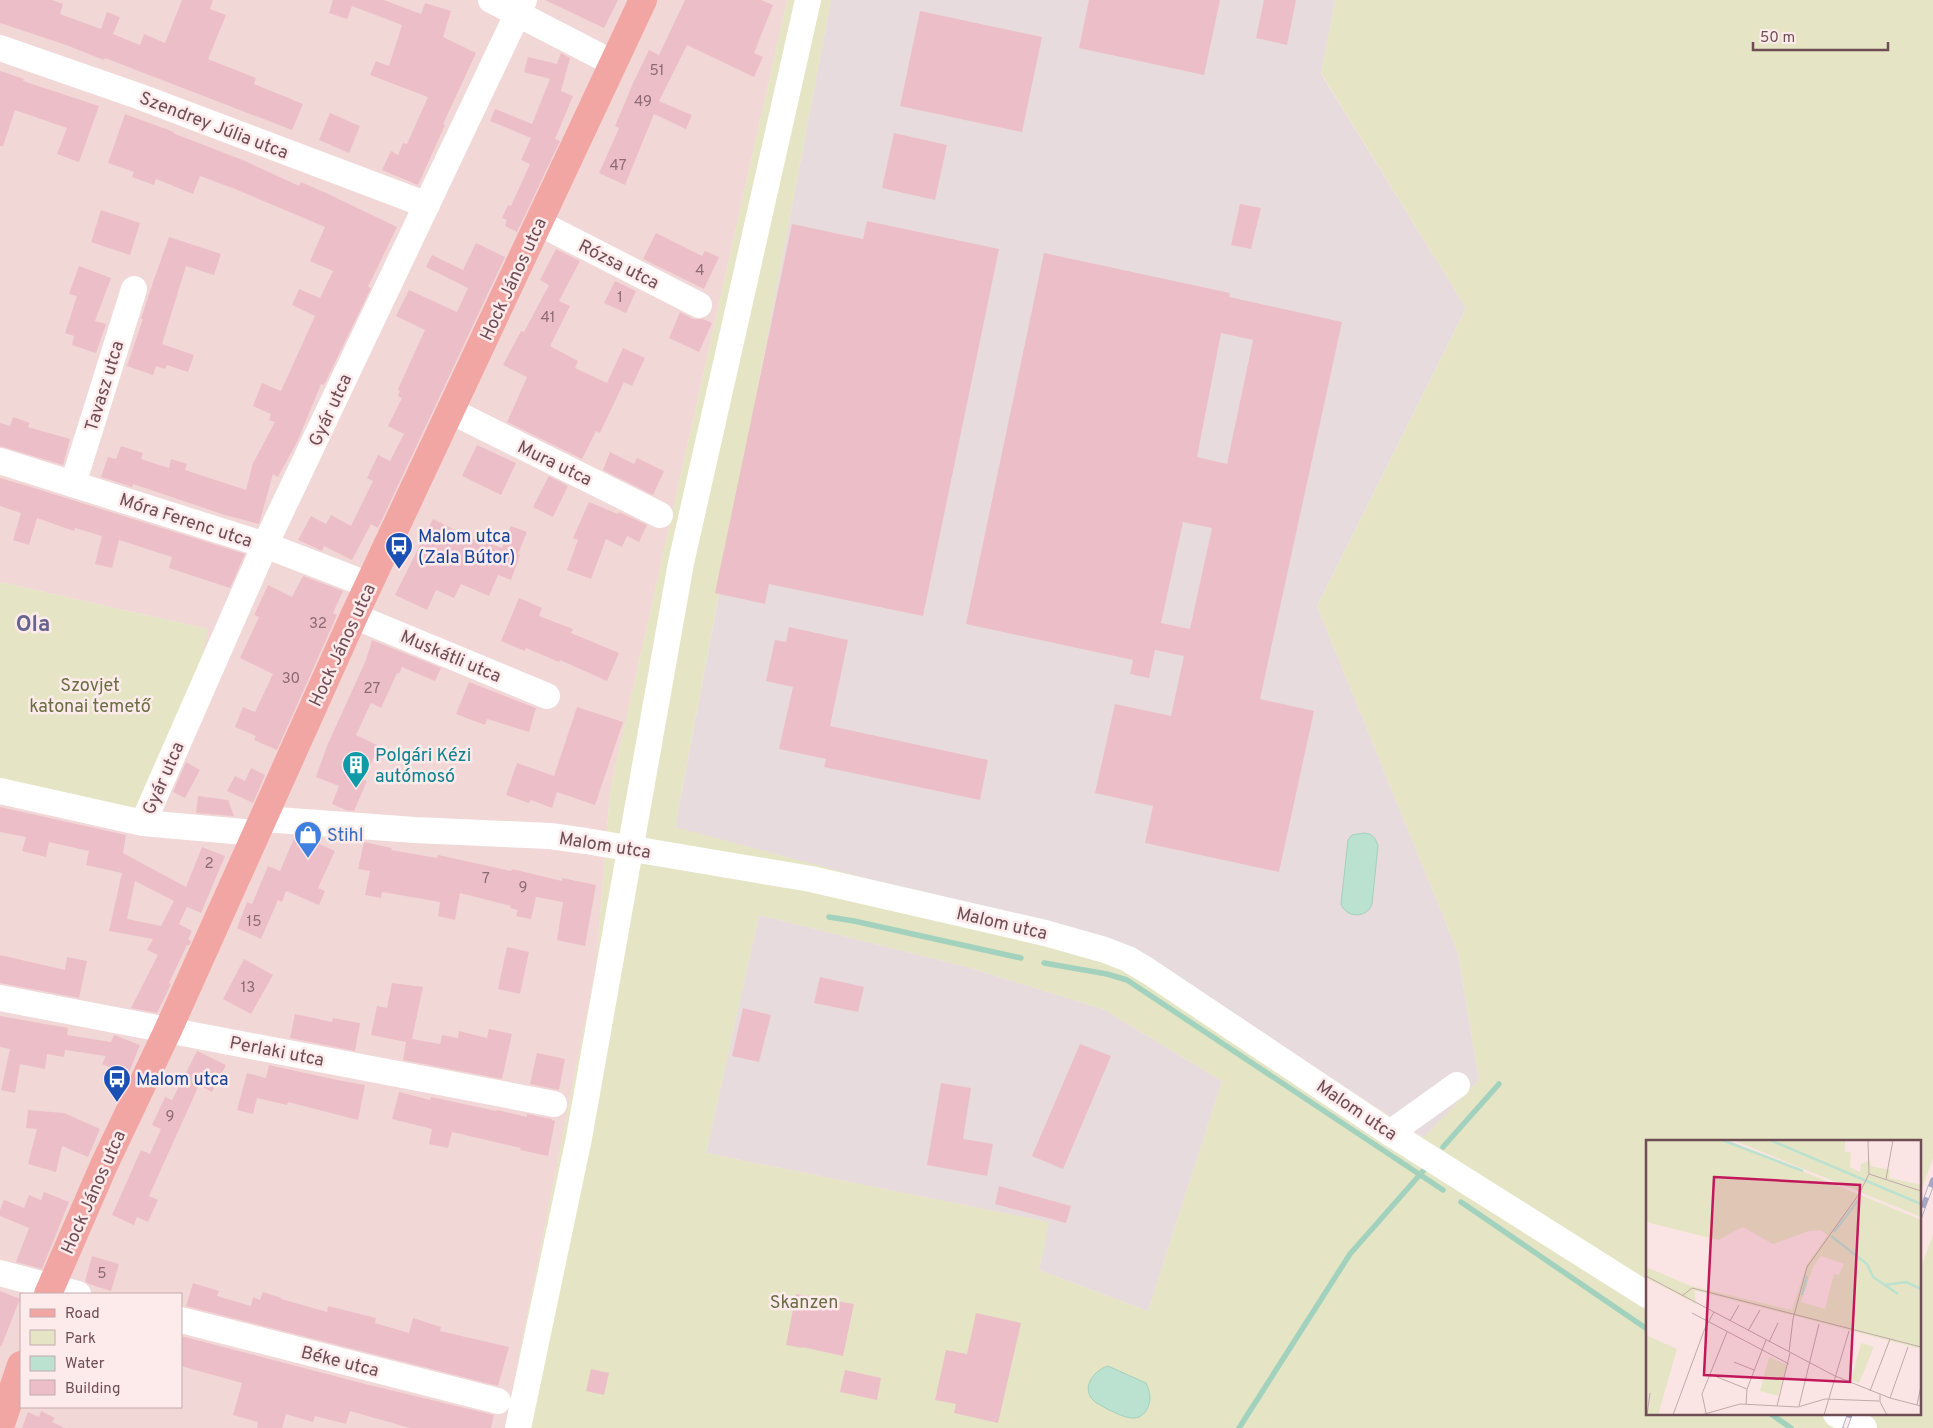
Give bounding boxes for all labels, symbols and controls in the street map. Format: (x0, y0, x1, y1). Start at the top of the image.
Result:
scale bar (1753, 20, 1888, 52)
text: 50 m (1760, 29, 1795, 48)
house number: 51 (650, 62, 664, 81)
street label: Szendrey Júlia utca (136, 87, 291, 165)
house number: 49 (634, 93, 652, 112)
house number: 47 (610, 157, 627, 176)
street label: Hock János utca (476, 214, 553, 345)
street label: Rózsa utca (574, 235, 663, 295)
house number: 4 (695, 262, 705, 281)
house number: 1 (617, 289, 623, 308)
house number: 41 (541, 309, 555, 328)
street label: Tavasz utca (81, 338, 130, 435)
street label: Gyár utca (305, 371, 358, 451)
street label: Mura utca (513, 436, 595, 492)
street label: Móra Ferenc utca (116, 489, 255, 554)
place label: Malom utca (Zala Bútor) (418, 526, 515, 570)
bus stop icon: Malom utca (Zala Bútor) (384, 531, 414, 570)
street label: Hock János utca (305, 580, 382, 711)
district label: Ola (16, 612, 50, 639)
house number: 32 (309, 615, 327, 634)
street label: Muskátli utca (397, 626, 504, 689)
house number: 30 (282, 670, 300, 689)
park label: Szovjet katonai temető (29, 675, 152, 719)
house number: 27 (364, 680, 381, 699)
street label: Gyár utca (138, 739, 191, 819)
place label: Polgári Kézi autómosó (375, 745, 471, 789)
building icon: Polgári Kézi autómosó (341, 750, 371, 789)
shop icon: Stihl (293, 820, 323, 859)
place label: Stihl (327, 825, 363, 848)
street label: Malom utca (557, 828, 652, 865)
house number: 2 (204, 855, 214, 874)
house number: 7 (482, 870, 490, 889)
house number: 9 (519, 879, 527, 898)
street label: Malom utca (954, 903, 1049, 946)
house number: 15 (247, 913, 261, 932)
house number: 13 (241, 979, 255, 998)
street label: Perlaki utca (228, 1032, 326, 1073)
bus stop icon: Malom utca (102, 1064, 132, 1103)
place label: Malom utca (136, 1069, 229, 1092)
street label: Malom utca (1311, 1076, 1401, 1147)
house number: 9 (166, 1108, 174, 1127)
street label: Hock János utca (57, 1127, 132, 1258)
inset map (1646, 1140, 1920, 1416)
house number: 5 (97, 1265, 107, 1284)
park label: Skanzen (770, 1292, 838, 1315)
legend (20, 1293, 182, 1408)
text: Road (65, 1305, 100, 1324)
text: Park (65, 1330, 96, 1349)
street label: Béke utca (298, 1342, 381, 1383)
text: Water (65, 1355, 105, 1374)
text: Building (65, 1380, 120, 1399)

